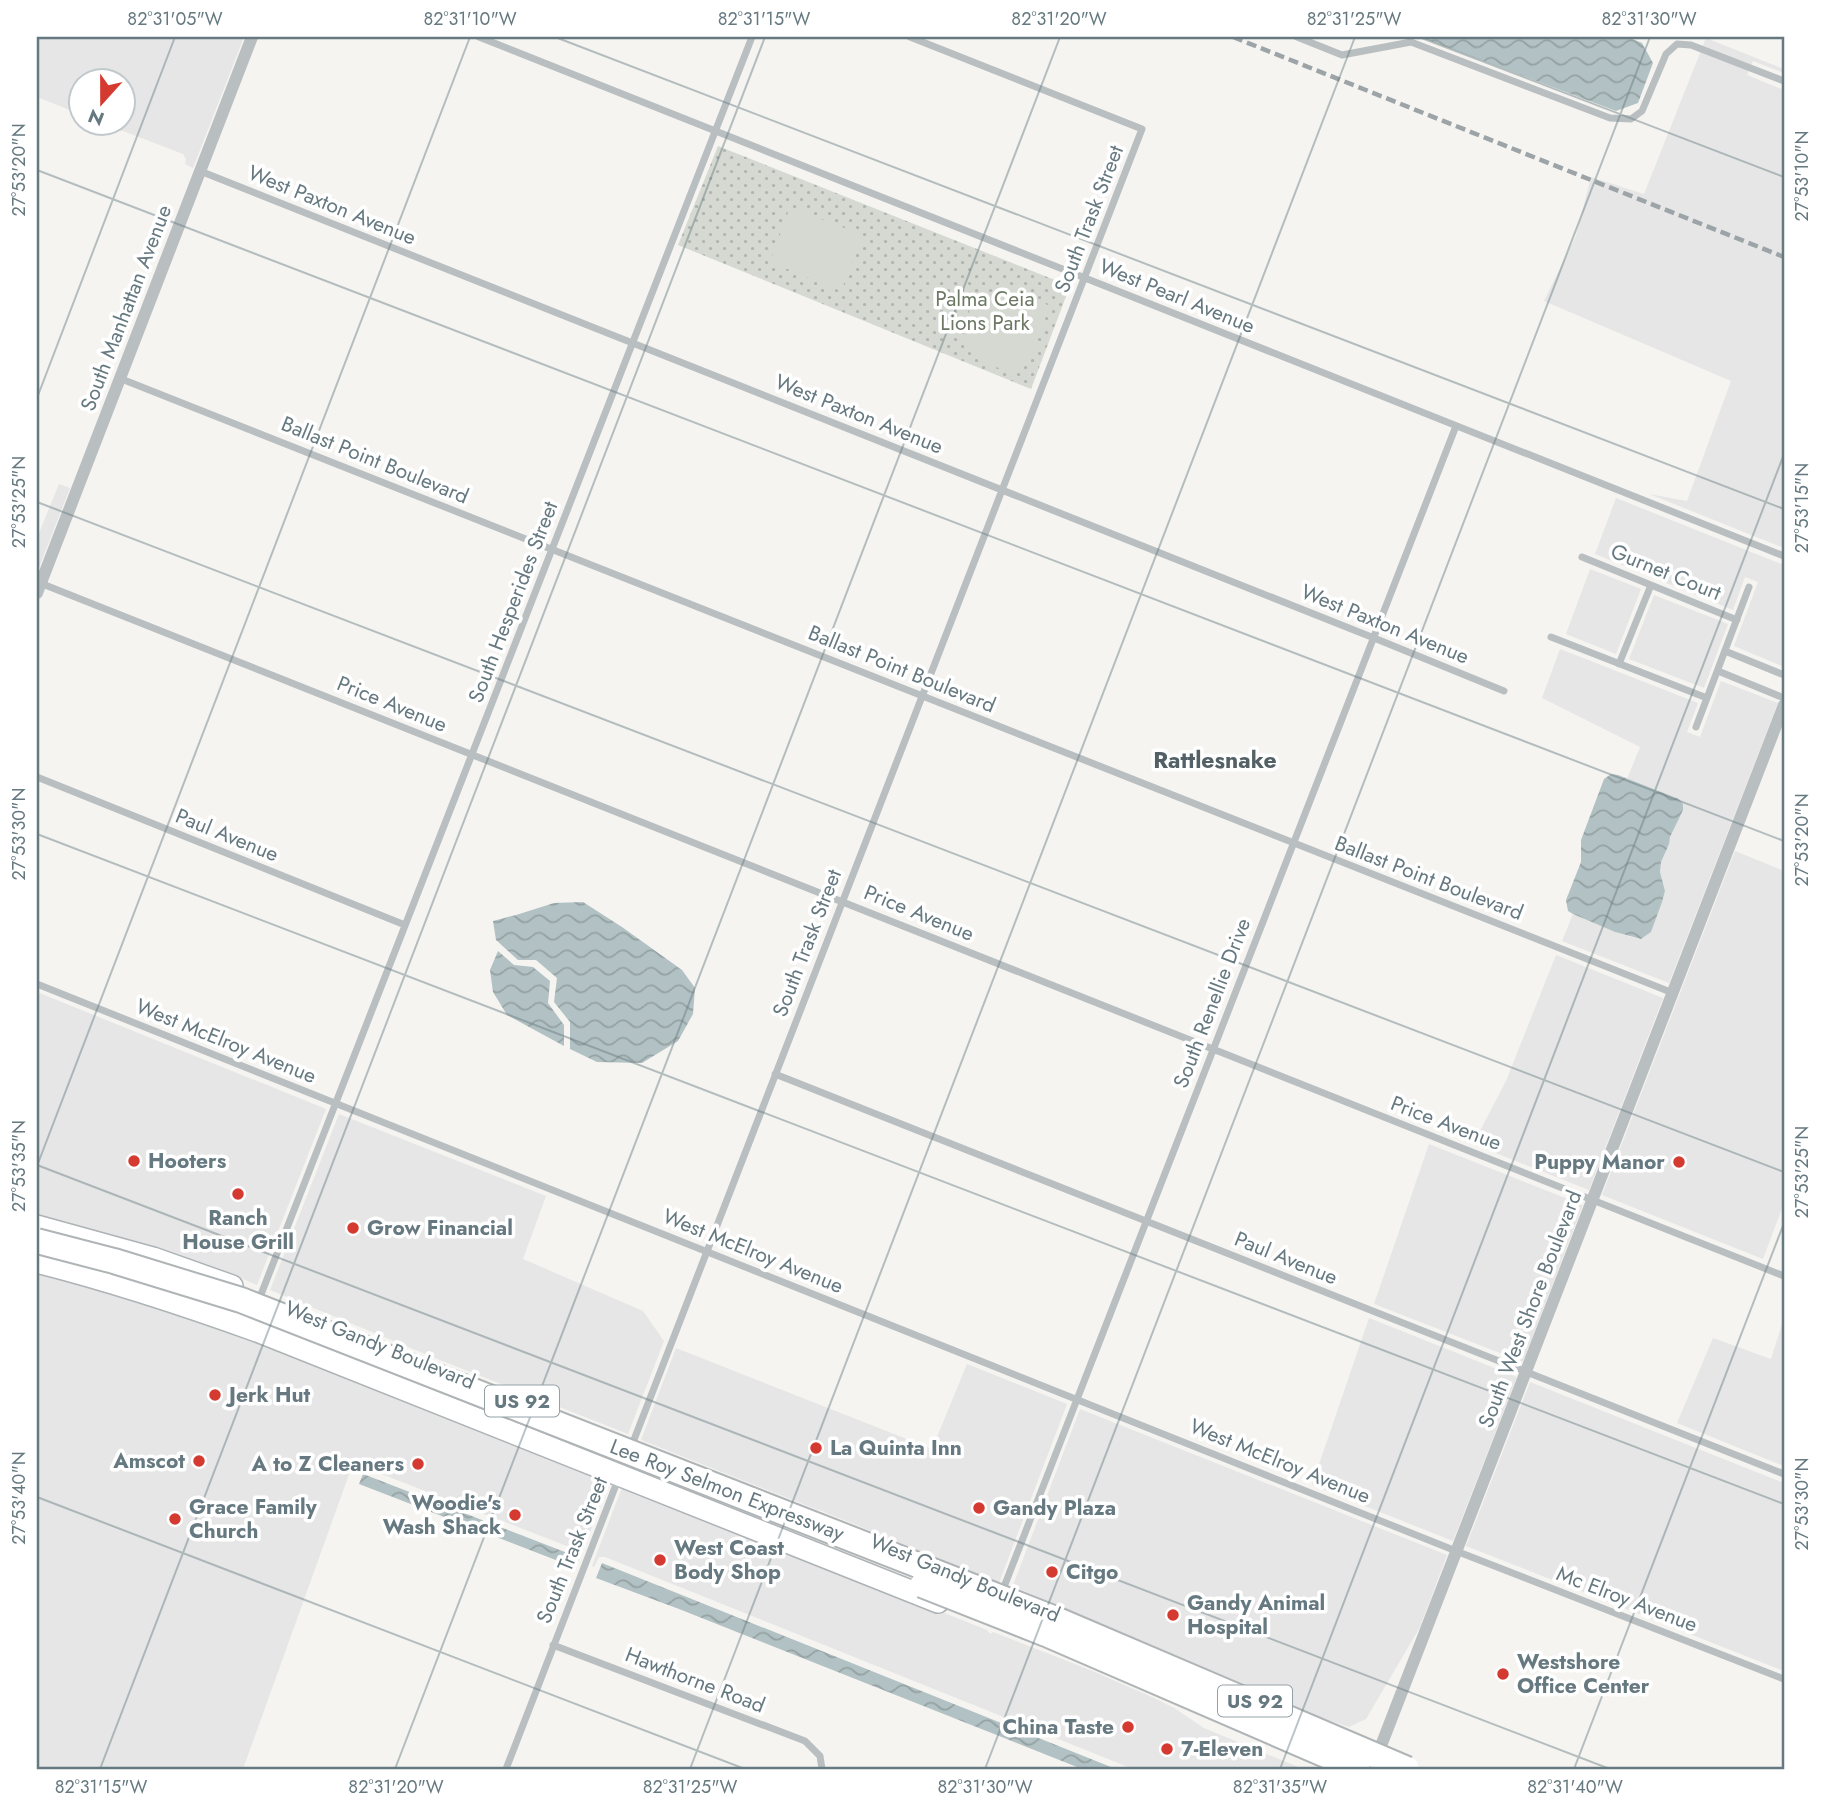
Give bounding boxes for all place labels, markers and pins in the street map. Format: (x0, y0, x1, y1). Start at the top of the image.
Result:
place label: Hooters (148, 1146, 227, 1176)
place label: Puppy Manor (1534, 1147, 1665, 1177)
marker: Hooters (126, 1153, 142, 1169)
marker: Puppy Manor (1671, 1154, 1687, 1170)
marker: Ranch House Grill (230, 1186, 246, 1202)
place label: Ranch House Grill (182, 1203, 294, 1257)
place label: Grow Financial (367, 1213, 513, 1243)
marker: Grow Financial (345, 1220, 361, 1236)
place label: Jerk Hut (225, 1380, 311, 1410)
marker: Jerk Hut (207, 1387, 223, 1403)
place label: La Quinta Inn (830, 1433, 962, 1463)
marker: La Quinta Inn (808, 1440, 824, 1456)
place label: Amscot (112, 1446, 185, 1476)
place label: A to Z Cleaners (251, 1449, 404, 1479)
marker: Amscot (191, 1453, 207, 1469)
marker: A to Z Cleaners (410, 1456, 426, 1472)
place label: Woodie's Wash Shack (383, 1488, 501, 1542)
place label: Grace Family Church (189, 1492, 318, 1546)
place label: Gandy Plaza (993, 1493, 1116, 1523)
marker: Gandy Plaza (971, 1500, 987, 1516)
marker: Woodie's Wash Shack (507, 1507, 523, 1523)
marker: Grace Family Church (167, 1511, 183, 1527)
place label: West Coast Body Shop (674, 1533, 784, 1587)
marker: West Coast Body Shop (652, 1552, 668, 1568)
place label: Citgo (1066, 1557, 1118, 1587)
marker: Citgo (1044, 1564, 1060, 1580)
place label: Gandy Animal Hospital (1187, 1588, 1325, 1642)
marker: Gandy Animal Hospital (1165, 1607, 1181, 1623)
place label: Westshore Office Center (1517, 1647, 1650, 1701)
marker: Westshore Office Center (1495, 1666, 1511, 1682)
place label: China Taste (1003, 1712, 1114, 1742)
marker: China Taste (1120, 1719, 1136, 1735)
place label: 7-Eleven (1181, 1734, 1263, 1764)
marker: 7-Eleven (1159, 1741, 1175, 1757)

